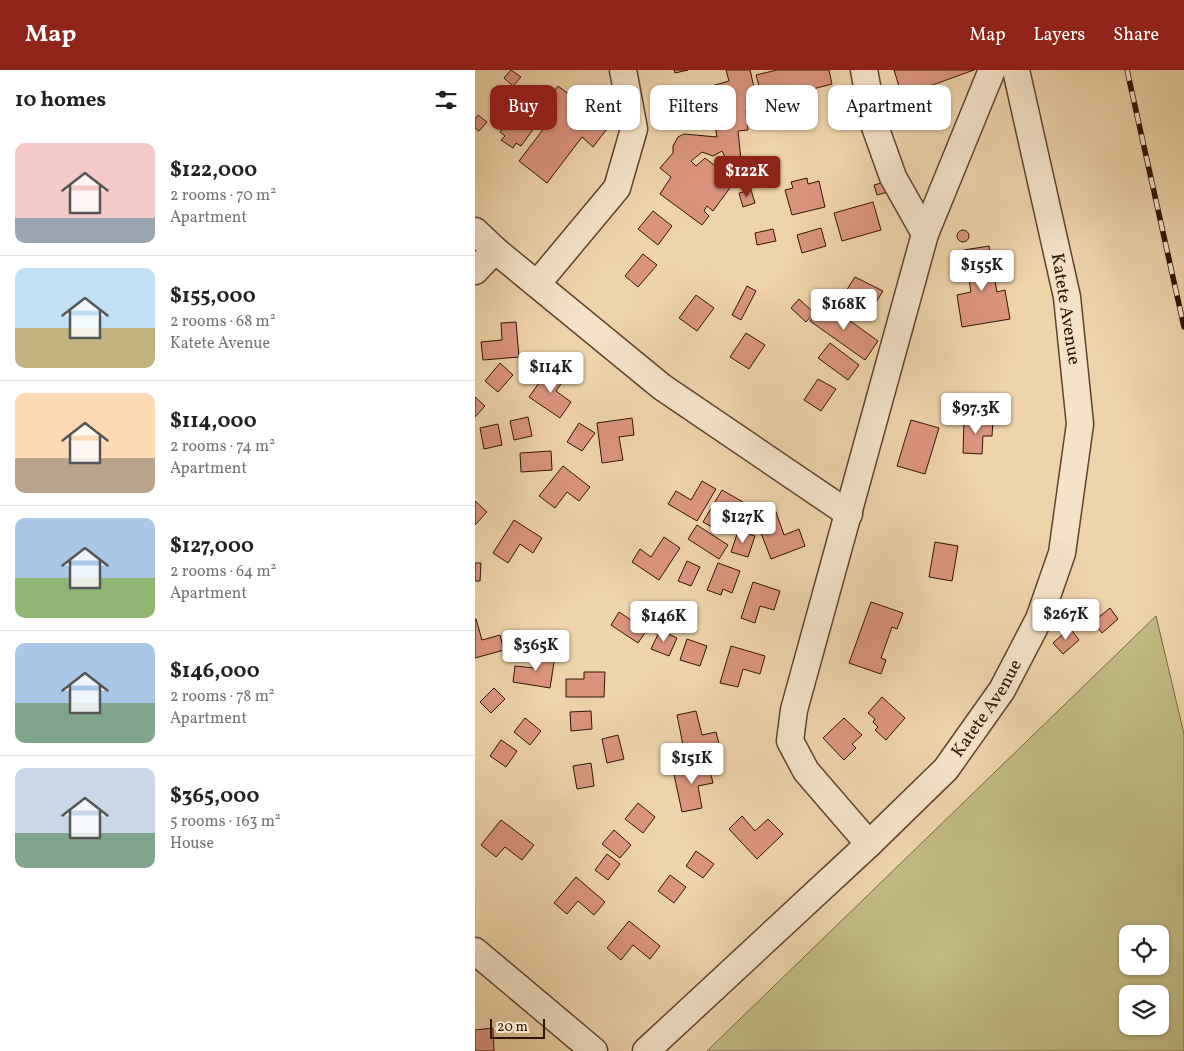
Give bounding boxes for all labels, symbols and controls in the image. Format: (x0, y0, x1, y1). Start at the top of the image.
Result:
text: Map (25, 18, 76, 52)
text: Map (969, 23, 1005, 48)
text: Layers (1033, 23, 1085, 48)
text: Share (1113, 23, 1159, 48)
chip: Buy (490, 85, 557, 130)
chip: Rent (567, 85, 640, 130)
chip: Filters (650, 85, 736, 130)
chip: New (746, 85, 818, 130)
chip: Apartment (828, 85, 951, 130)
text: 10 homes (15, 86, 106, 115)
icon: filters (432, 86, 460, 114)
text: $122,000 (170, 156, 257, 185)
pin: $122K (712, 156, 782, 198)
text: $122K (725, 161, 769, 183)
icon: home (55, 163, 115, 223)
text: 2 rooms · 70 m² (170, 185, 276, 207)
text: Apartment (170, 207, 247, 229)
pin: $155K (947, 250, 1017, 292)
street label: Katete Avenue (1044, 251, 1086, 367)
text: $155K (961, 255, 1003, 277)
text: $155,000 (170, 282, 256, 311)
icon: home (55, 288, 115, 348)
pin: $168K (809, 288, 879, 331)
text: $168K (822, 294, 866, 316)
text: 2 rooms · 68 m² (170, 311, 276, 333)
text: Katete Avenue (170, 333, 270, 355)
pin: $114K (516, 352, 586, 394)
text: $114K (529, 357, 573, 379)
pin: $97.3K (935, 392, 1017, 435)
text: $97.3K (952, 398, 1000, 420)
text: $114,000 (170, 407, 257, 436)
icon: home (55, 413, 115, 473)
text: 2 rooms · 74 m² (170, 436, 275, 458)
text: Apartment (170, 458, 247, 480)
pin: $127K (708, 502, 778, 544)
text: $127K (722, 507, 764, 529)
text: $127,000 (170, 532, 254, 561)
icon: home (55, 538, 115, 598)
text: 2 rooms · 64 m² (170, 561, 277, 583)
text: Apartment (170, 583, 247, 605)
pin: $267K (1031, 598, 1101, 641)
pin: $146K (629, 600, 699, 643)
text: $267K (1043, 604, 1089, 626)
text: $146K (641, 606, 687, 628)
pin: $365K (501, 630, 571, 672)
text: $365K (513, 635, 559, 657)
street label: Katete Avenue (946, 655, 1028, 762)
text: $146,000 (170, 657, 260, 686)
icon: home (55, 663, 115, 723)
text: 2 rooms · 78 m² (170, 686, 275, 708)
text: Apartment (170, 708, 247, 730)
pin: $151K (657, 742, 727, 785)
text: $151K (671, 748, 713, 770)
text: $365,000 (170, 782, 259, 811)
icon: home (55, 788, 115, 848)
text: 5 rooms · 163 m² (170, 811, 281, 833)
text: House (170, 833, 214, 855)
map controls (1119, 925, 1169, 1035)
button: locate (1119, 925, 1169, 975)
button: layers (1119, 985, 1169, 1035)
scale bar (490, 1016, 545, 1039)
text: 20 m (497, 1018, 528, 1037)

